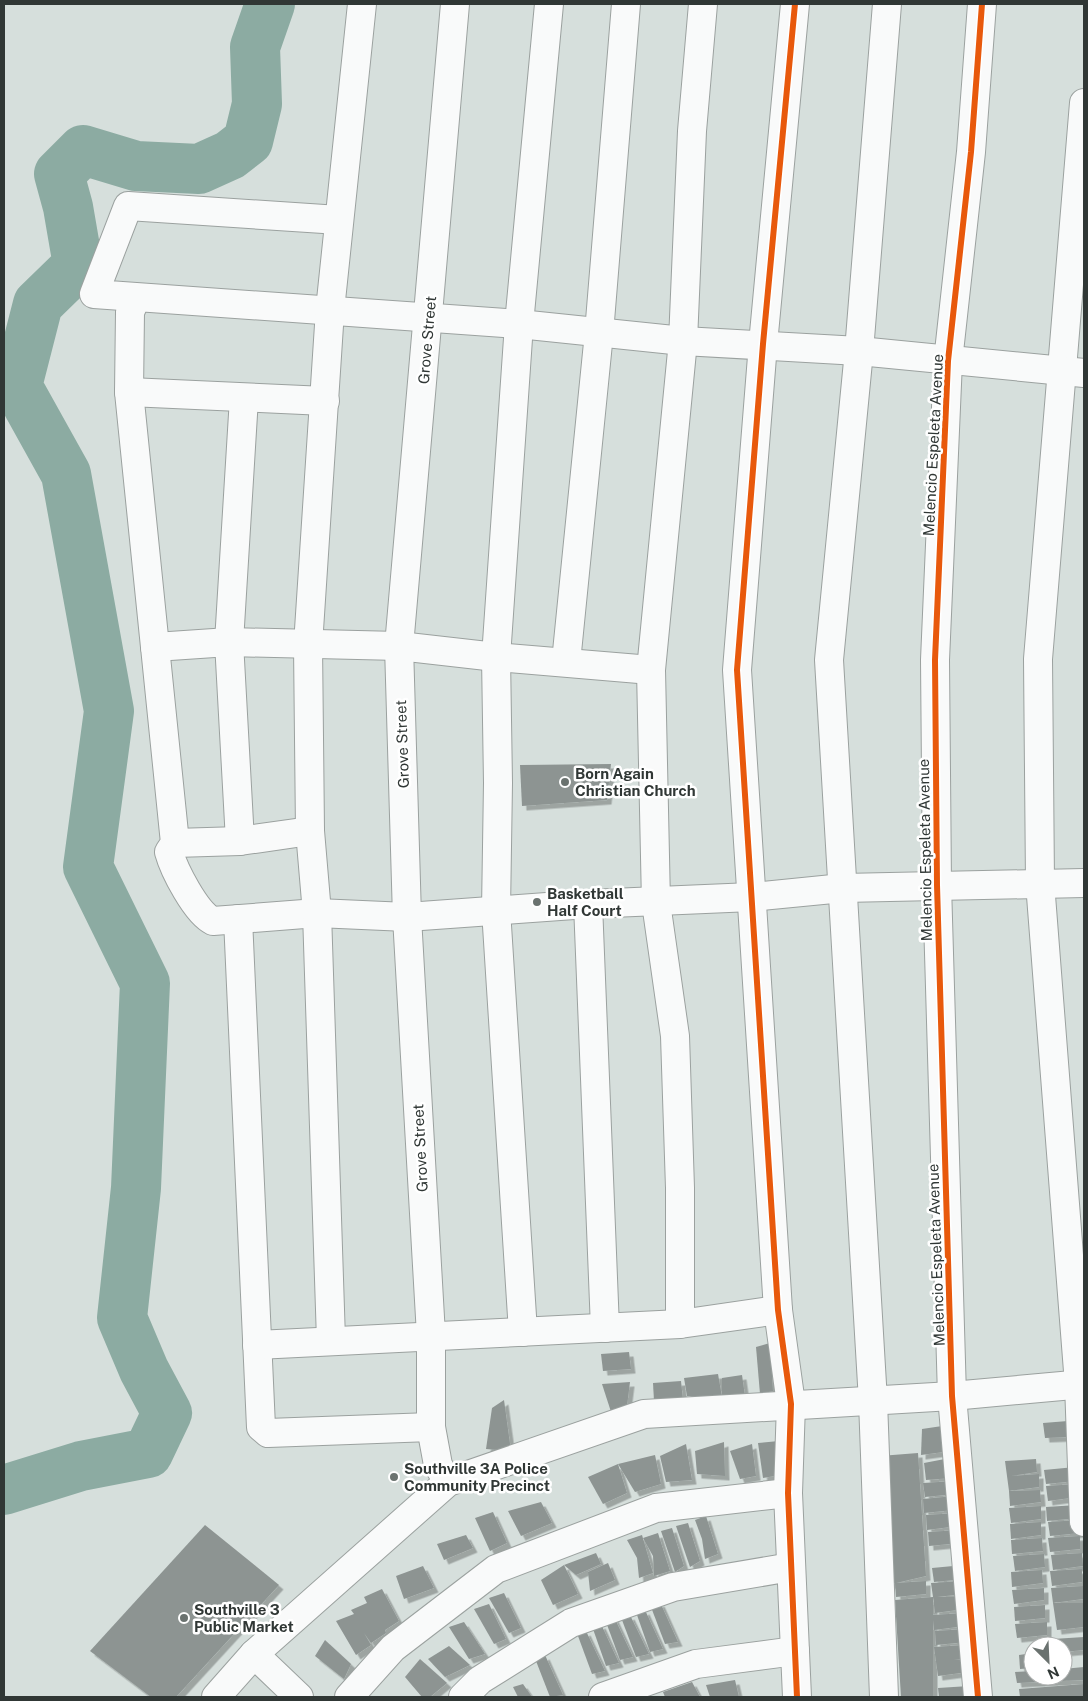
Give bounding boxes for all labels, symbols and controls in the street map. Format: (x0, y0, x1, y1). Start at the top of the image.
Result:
street label: Grove Street (415, 295, 439, 385)
street label: Melencio Espeleta Avenue (920, 353, 946, 537)
street label: Grove Street (392, 699, 412, 788)
street label: Melencio Espeleta Avenue (915, 759, 935, 941)
place label: Born Again Christian Church (575, 765, 696, 799)
marker: Born Again Christian Church (559, 776, 571, 788)
place label: Basketball Half Court (547, 885, 624, 919)
marker: Basketball Half Court (531, 896, 543, 908)
street label: Grove Street (409, 1103, 431, 1193)
street label: Melencio Espeleta Avenue (924, 1163, 948, 1347)
place label: Southville 3A Police Community Precinct (404, 1460, 550, 1494)
marker: Southville 3A Police Community Precinct (388, 1471, 400, 1483)
place label: Southville 3 Public Market (194, 1601, 294, 1635)
marker: Southville 3 Public Market (178, 1612, 190, 1624)
north arrow (1023, 1636, 1073, 1686)
text: N (1045, 1663, 1062, 1682)

